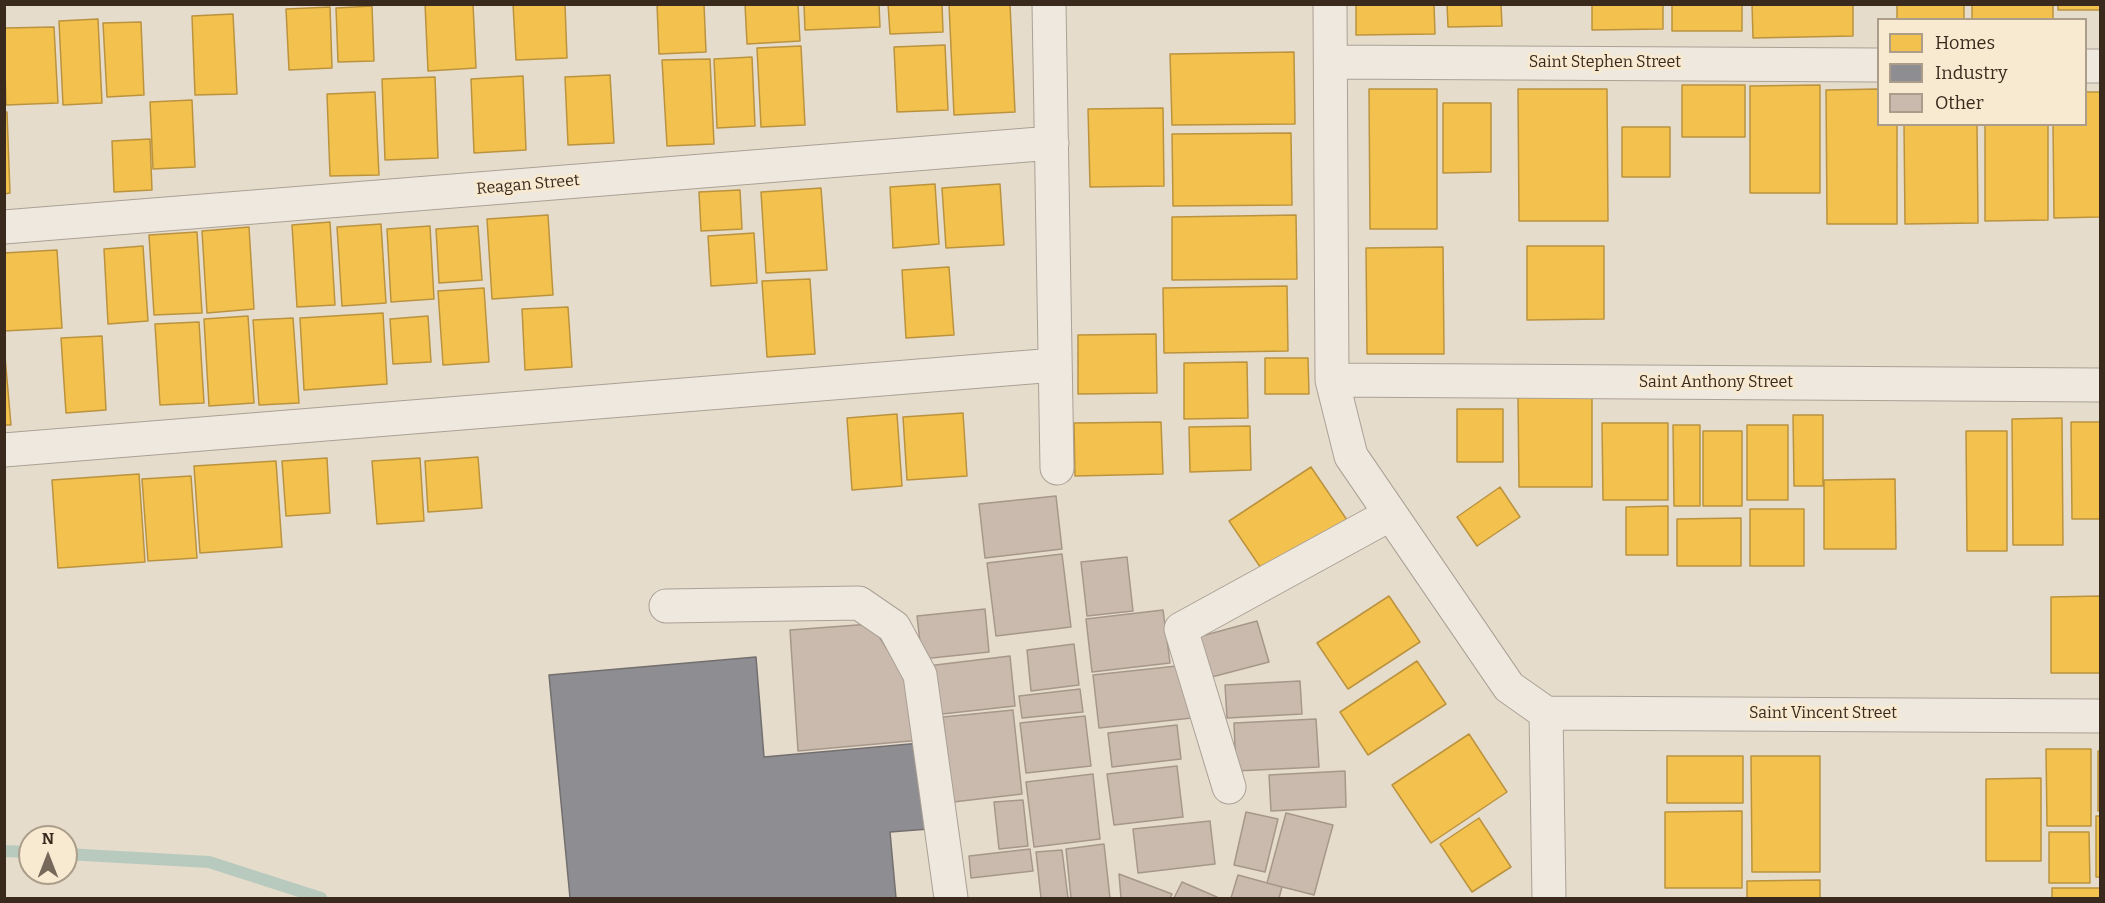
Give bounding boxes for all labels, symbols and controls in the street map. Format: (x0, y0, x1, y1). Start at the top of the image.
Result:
legend (1877, 18, 2087, 126)
text: Homes (1935, 32, 1995, 54)
street label: Saint Stephen Street (1529, 53, 1681, 73)
text: Industry (1935, 62, 2007, 84)
text: Other (1935, 92, 1984, 114)
street label: Reagan Street (476, 171, 580, 199)
street label: Saint Anthony Street (1639, 373, 1793, 393)
street label: Saint Vincent Street (1749, 704, 1897, 724)
north arrow (18, 825, 78, 885)
text: N (42, 829, 54, 848)

